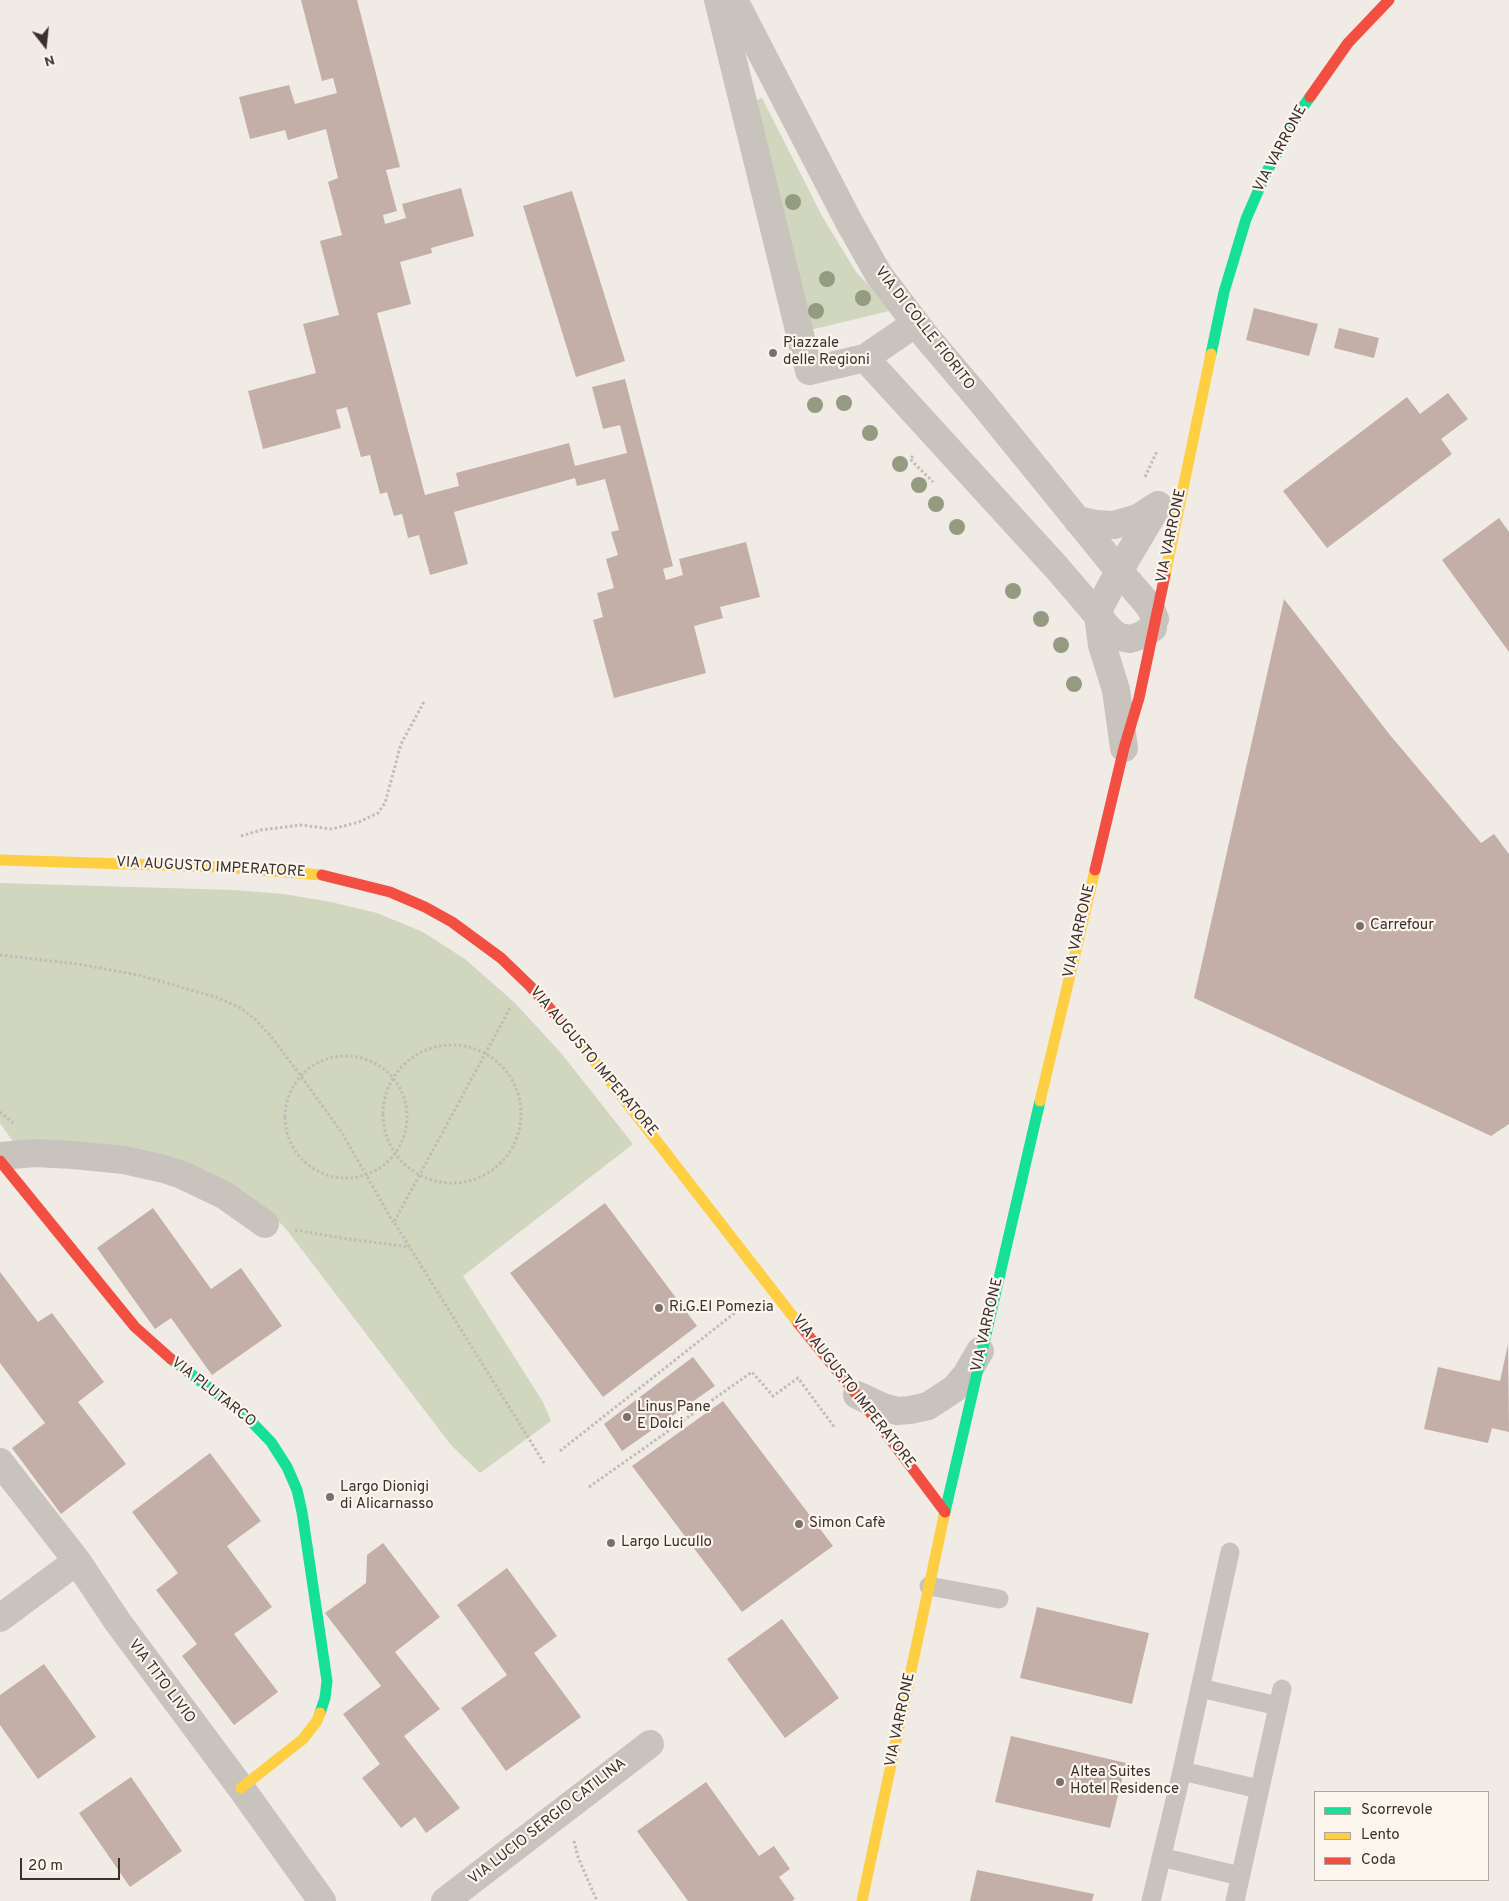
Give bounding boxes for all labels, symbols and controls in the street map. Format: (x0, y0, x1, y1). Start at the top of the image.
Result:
north arrow (20, 20, 70, 70)
text: N (42, 50, 56, 69)
street label: VIA VARRONE (1250, 102, 1312, 196)
street label: VIA DI COLLE FIORITO (870, 264, 978, 394)
place label: Piazzale delle Regioni (783, 335, 870, 370)
marker: Piazzale delle Regioni (767, 347, 779, 359)
street label: VIA VARRONE (1153, 487, 1191, 585)
street label: VIA AUGUSTO IMPERATORE (116, 854, 306, 882)
street label: VIA VARRONE (1060, 882, 1100, 980)
place label: Carrefour (1370, 917, 1434, 935)
marker: Carrefour (1354, 920, 1366, 932)
street label: VIA AUGUSTO IMPERATORE (525, 984, 661, 1140)
street label: VIA VARRONE (968, 1276, 1008, 1374)
place label: Ri.G.El Pomezia (669, 1299, 774, 1317)
marker: Ri.G.El Pomezia (653, 1302, 665, 1314)
street label: VIA AUGUSTO IMPERATORE (788, 1312, 918, 1472)
street label: VIA PLUTARCO (167, 1354, 259, 1432)
place label: Linus Pane E Dolci (637, 1399, 711, 1434)
marker: Linus Pane E Dolci (621, 1411, 633, 1423)
place label: Largo Dionigi di Alicarnasso (340, 1479, 434, 1514)
marker: Largo Dionigi di Alicarnasso (324, 1491, 336, 1503)
place label: Simon Cafè (809, 1515, 885, 1533)
marker: Simon Cafè (793, 1518, 805, 1530)
place label: Largo Lucullo (621, 1534, 712, 1552)
marker: Largo Lucullo (605, 1537, 617, 1549)
street label: VIA TITO LIVIO (124, 1637, 198, 1727)
street label: VIA VARRONE (882, 1671, 920, 1769)
street label: VIA LUCIO SERGIO CATILINA (466, 1755, 630, 1889)
place label: Altea Suites Hotel Residence (1070, 1764, 1179, 1799)
marker: Altea Suites Hotel Residence (1054, 1776, 1066, 1788)
legend (1314, 1791, 1489, 1881)
text: Scorrevole (1361, 1801, 1433, 1820)
text: Lento (1361, 1826, 1400, 1845)
scale bar (22, 1848, 122, 1880)
text: Coda (1361, 1851, 1396, 1870)
text: 20 m (28, 1857, 63, 1876)

